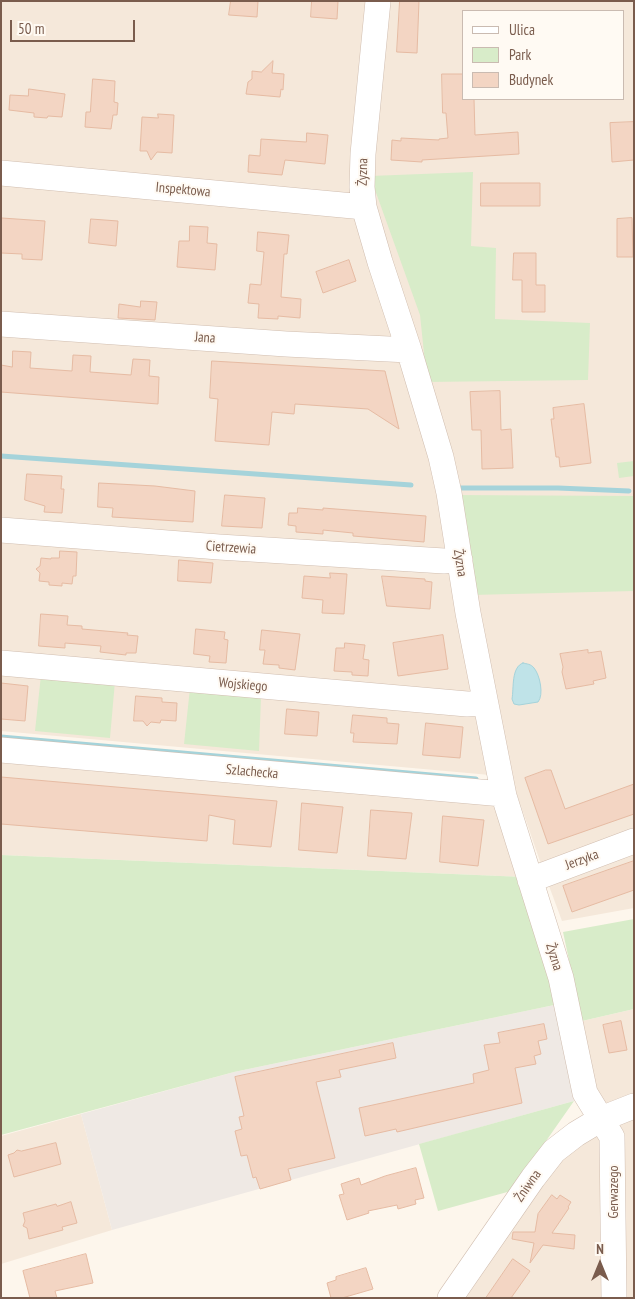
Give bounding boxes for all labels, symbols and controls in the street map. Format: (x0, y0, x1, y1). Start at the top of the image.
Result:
scale bar (12, 10, 138, 42)
legend (462, 10, 625, 100)
text: 50 m (18, 19, 44, 38)
text: Ulica (509, 20, 535, 39)
text: Park (509, 45, 531, 64)
text: Budynek (509, 70, 553, 89)
street label: Żyzna (354, 158, 372, 186)
street label: Inspektowa (155, 179, 211, 201)
street label: Jana (194, 329, 216, 347)
street label: Cietrzewia (205, 538, 257, 558)
street label: Żyzna (450, 548, 470, 578)
street label: Wojskiego (218, 674, 268, 696)
street label: Szlachecka (225, 761, 279, 783)
street label: Jerzyka (563, 846, 601, 874)
street label: Żyzna (542, 941, 566, 973)
street label: Gerwazego (606, 1165, 622, 1219)
street label: Żniwna (511, 1167, 545, 1205)
north arrow (575, 1239, 625, 1289)
text: N (596, 1240, 604, 1258)

